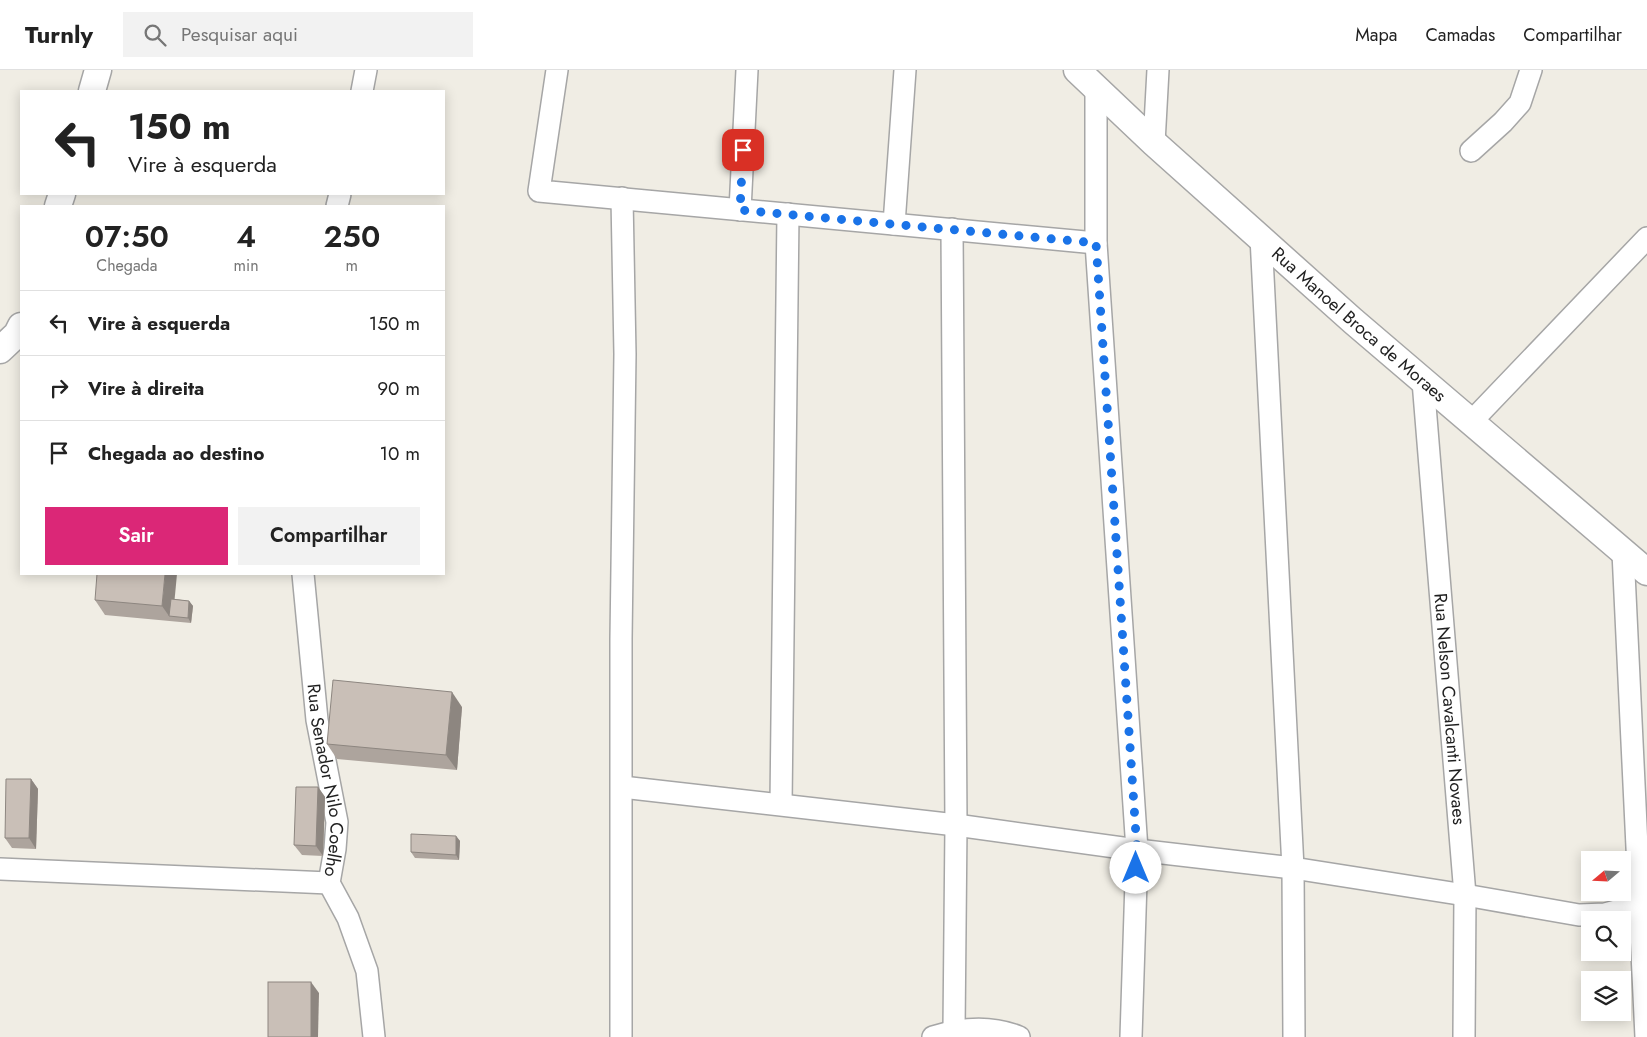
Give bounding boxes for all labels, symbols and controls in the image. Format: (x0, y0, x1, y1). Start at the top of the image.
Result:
search box (123, 12, 473, 57)
text: Turnly (25, 17, 93, 52)
icon: search (141, 21, 169, 49)
text: Pesquisar aqui (181, 21, 298, 48)
text: Mapa (1355, 22, 1397, 48)
text: Camadas (1425, 22, 1495, 48)
text: Compartilhar (1523, 22, 1622, 48)
text: 150 m (128, 102, 231, 152)
icon: left (45, 110, 110, 175)
pin (722, 129, 764, 171)
icon: arrive (729, 136, 757, 164)
text: Vire à esquerda (128, 148, 277, 180)
text: 07:50 (85, 215, 169, 258)
text: 4 (236, 215, 256, 258)
text: 250 (323, 215, 380, 258)
street label: Rua Manoel Broca de Moraes (1266, 241, 1452, 408)
text: Chegada (96, 254, 157, 277)
text: min (234, 254, 259, 277)
text: m (346, 254, 358, 277)
icon: left (45, 309, 73, 337)
text: Vire à esquerda (88, 310, 230, 337)
text: 150 m (369, 310, 420, 337)
icon: right (45, 374, 73, 402)
text: Vire à direita (88, 375, 204, 402)
text: 90 m (377, 375, 420, 402)
icon: arrive (45, 439, 73, 467)
text: Chegada ao destino (88, 440, 264, 467)
text: 10 m (380, 440, 420, 467)
button: Sair (45, 507, 228, 565)
button: Compartilhar (238, 507, 420, 565)
street label: Rua Nelson Cavalcanti Novaes (1427, 592, 1472, 826)
street label: Rua Senador Nilo Coelho (301, 683, 350, 879)
position arrow (1109, 841, 1161, 893)
north arrow (1581, 851, 1631, 901)
map controls (1581, 851, 1631, 1021)
button: search (1581, 911, 1631, 961)
button: layers (1581, 971, 1631, 1021)

